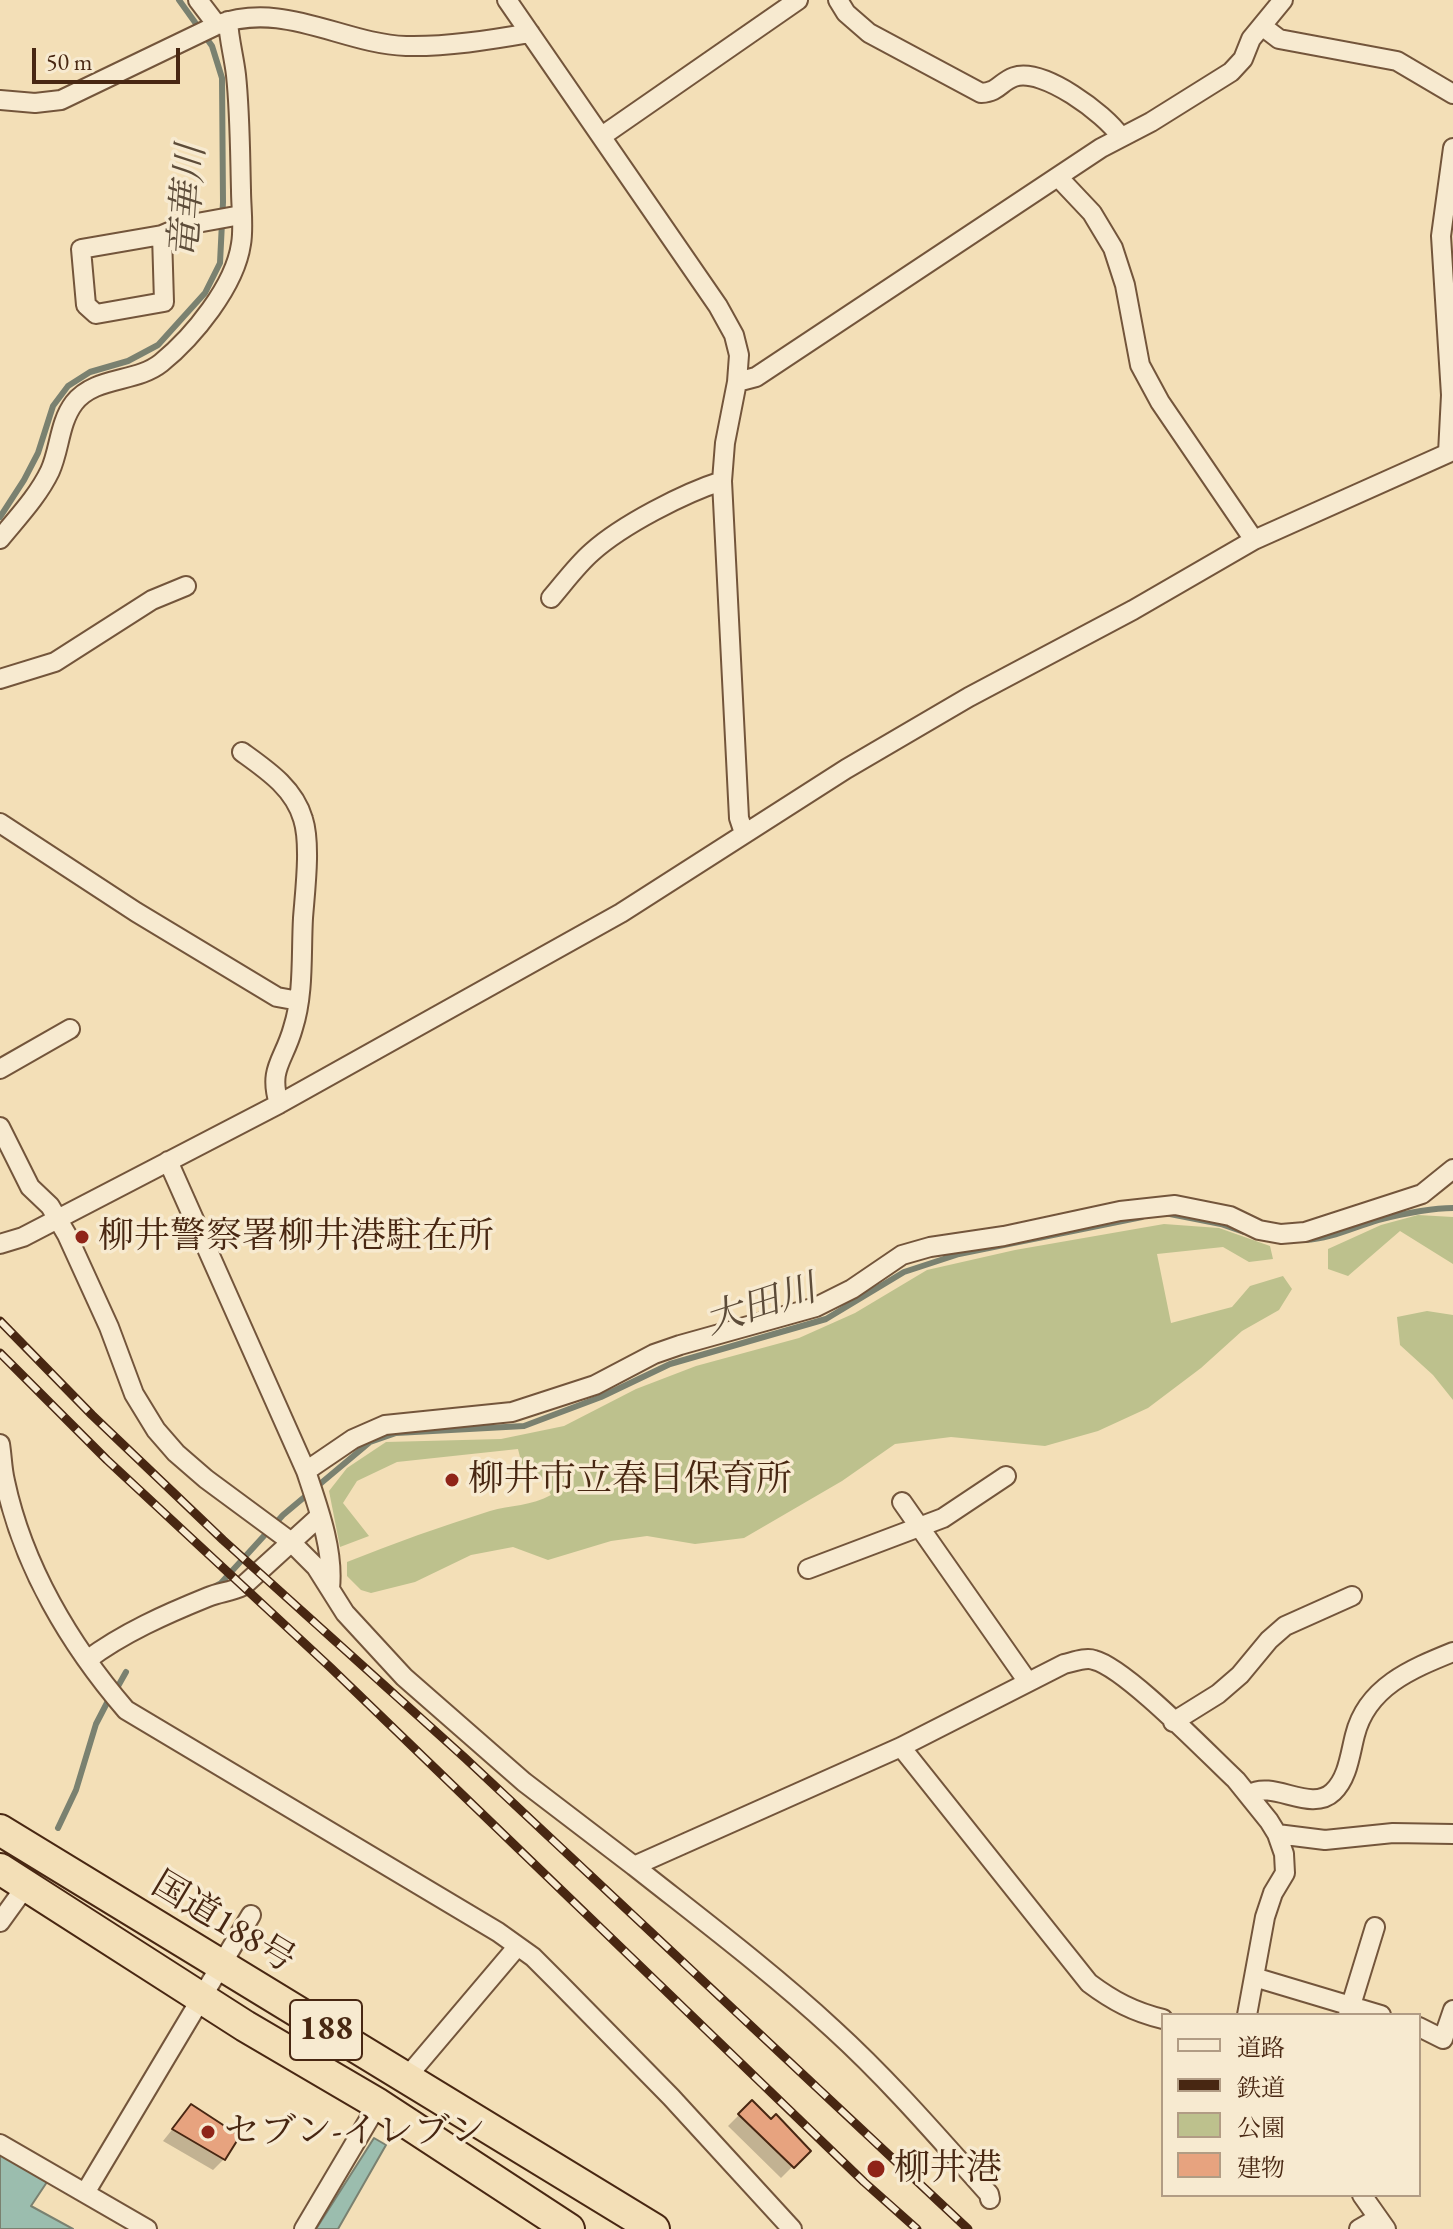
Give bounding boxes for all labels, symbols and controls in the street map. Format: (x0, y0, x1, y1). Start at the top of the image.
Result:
scale bar (36, 32, 184, 82)
text: 50 m (46, 46, 93, 77)
water label: 竜華川 (162, 144, 216, 260)
place label: 柳井警察署柳井港駐在所 (98, 1215, 494, 1259)
marker: 柳井警察署柳井港駐在所 (73, 1228, 91, 1246)
water label: 大田川 (700, 1267, 822, 1345)
place label: 柳井市立春日保育所 (468, 1458, 792, 1502)
marker: 柳井市立春日保育所 (443, 1471, 461, 1489)
street label: 国道188号 (143, 1863, 303, 1983)
road number: 188 (290, 2000, 362, 2060)
legend (1161, 2013, 1421, 2197)
text: 道路 (1237, 2032, 1285, 2063)
text: 鉄道 (1237, 2072, 1285, 2103)
place label: セブン-イレブン (224, 2110, 486, 2154)
text: 公園 (1237, 2112, 1285, 2143)
marker: セブン-イレブン (199, 2123, 217, 2141)
place label: 柳井港 (894, 2147, 1002, 2191)
text: 建物 (1237, 2152, 1285, 2183)
marker: 柳井港 (865, 2158, 887, 2180)

